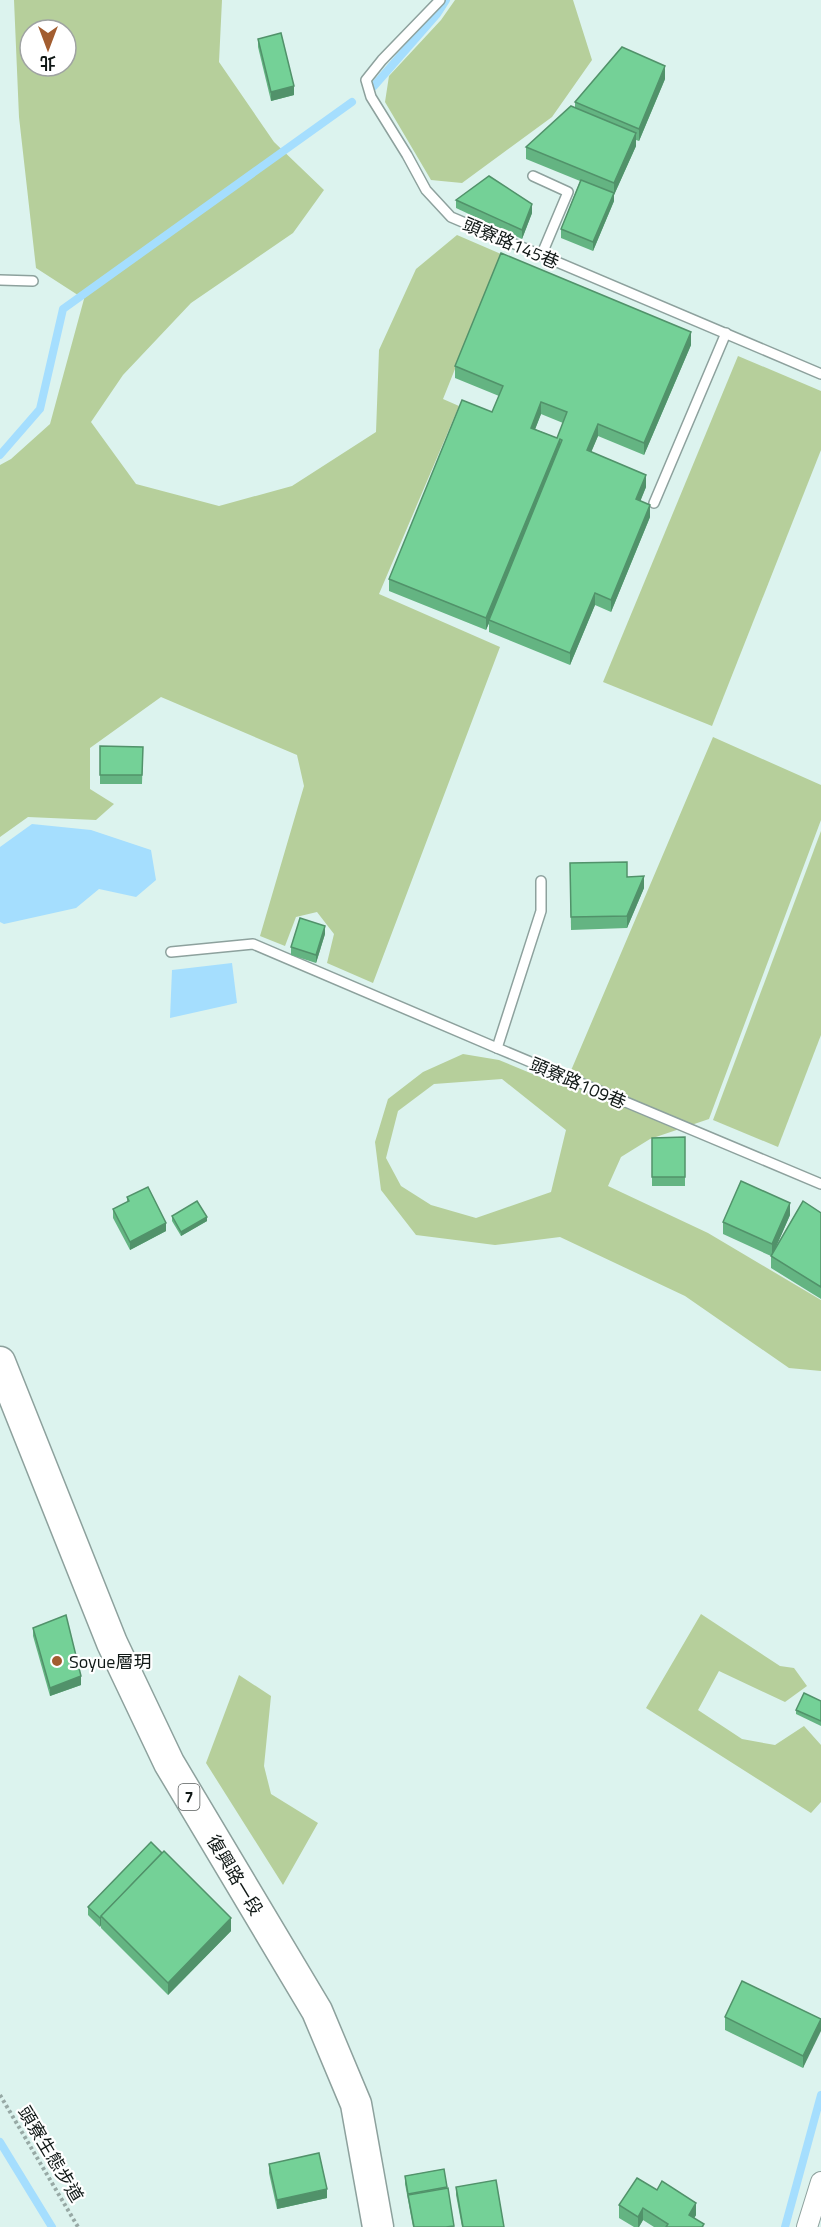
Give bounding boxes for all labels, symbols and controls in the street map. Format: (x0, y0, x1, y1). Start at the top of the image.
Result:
north arrow (18, 18, 78, 78)
text: 北 (40, 51, 56, 75)
street label: 頭寮路145巷 (459, 211, 563, 275)
street label: 頭寮路109巷 (526, 1051, 630, 1115)
place label: Soyue層玥 (69, 1648, 151, 1675)
marker: Soyue層玥 (50, 1654, 64, 1668)
road number: 7 (178, 1784, 200, 1810)
street label: 復興路一段 (200, 1829, 270, 1921)
street label: 頭寮生態步道 (12, 2101, 90, 2207)

